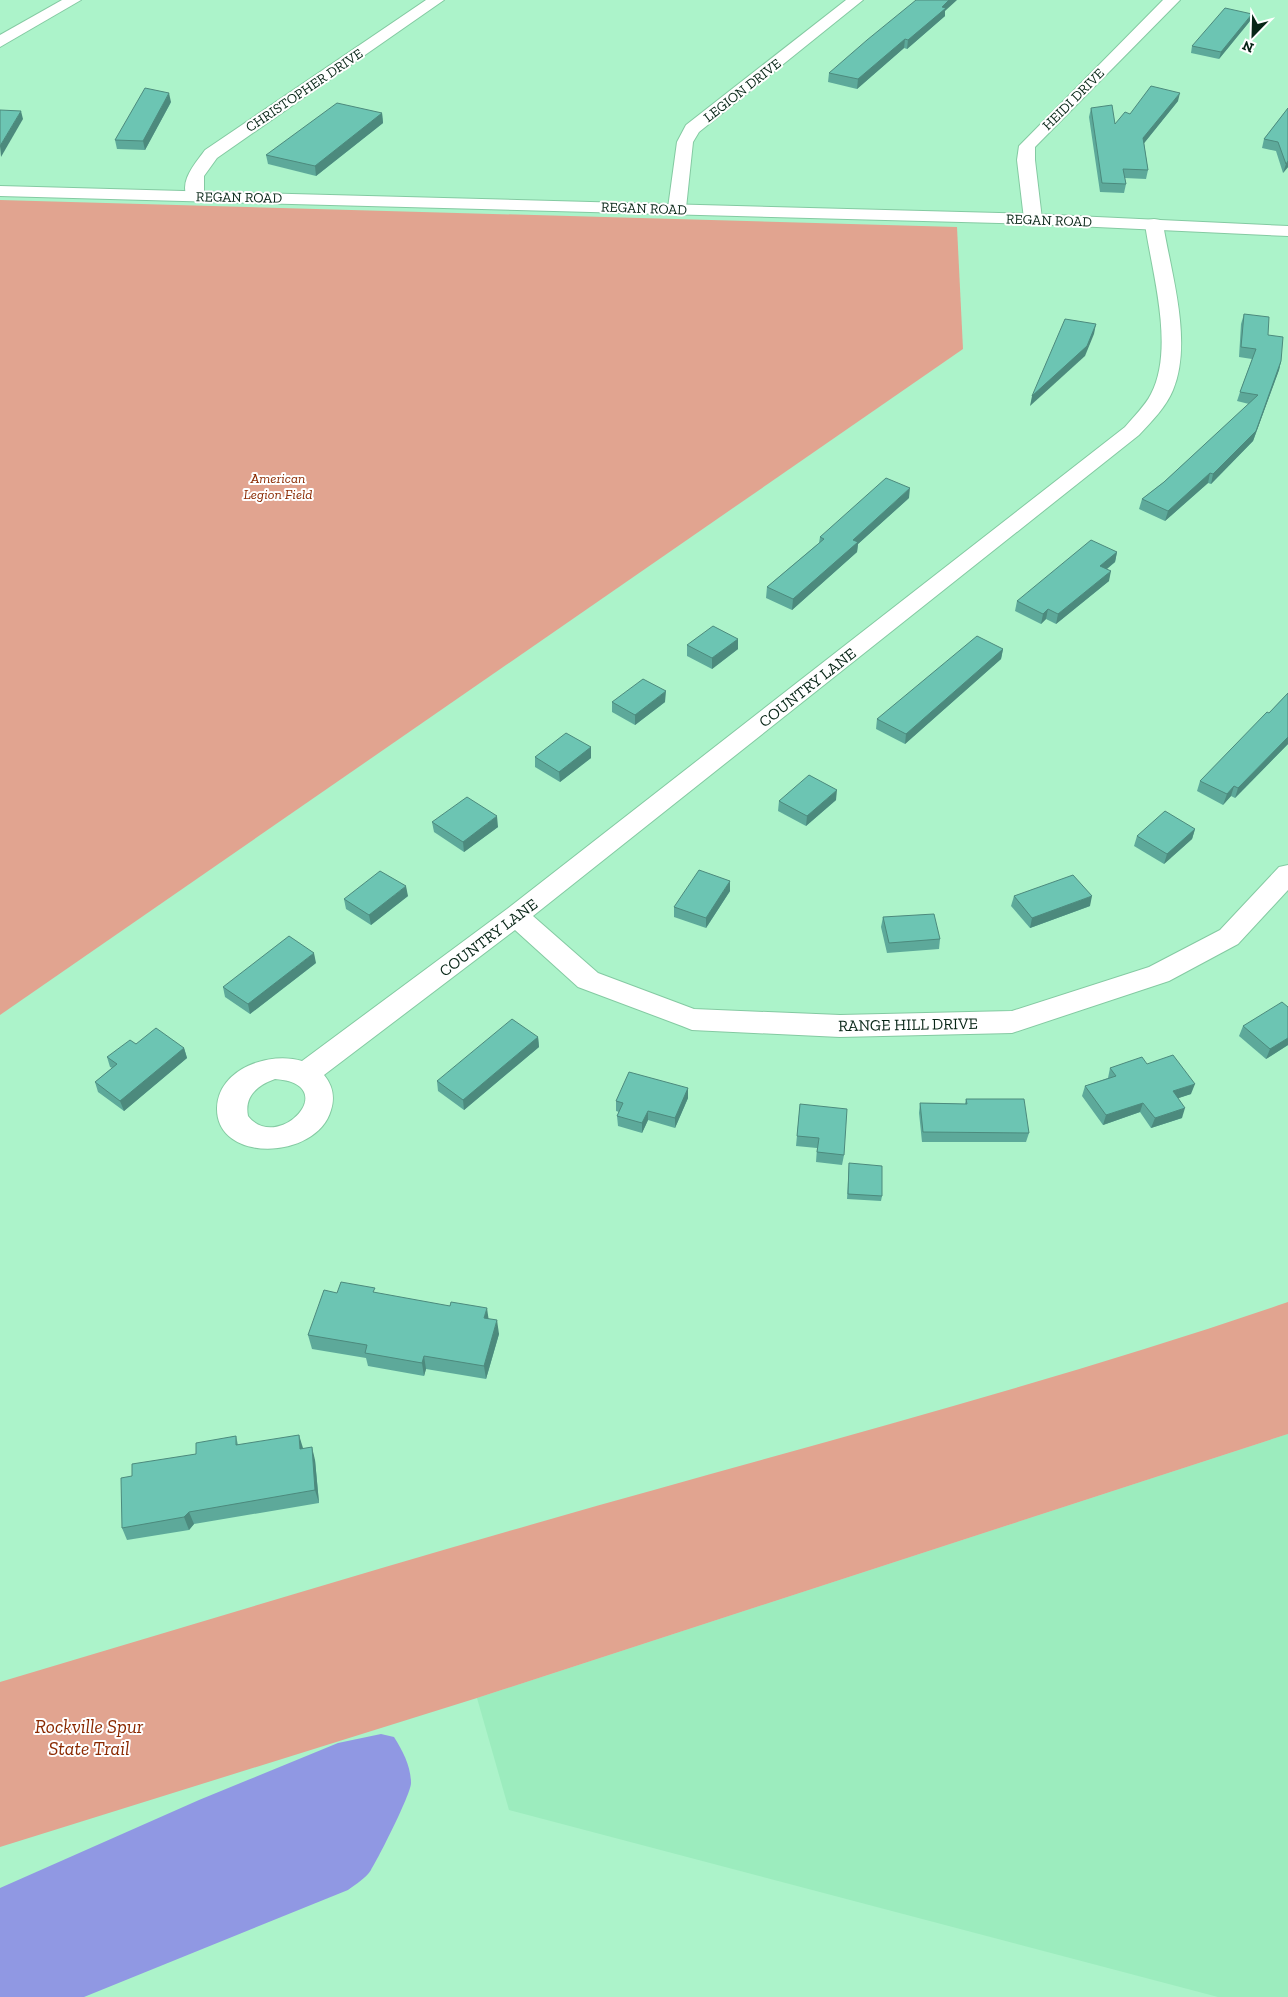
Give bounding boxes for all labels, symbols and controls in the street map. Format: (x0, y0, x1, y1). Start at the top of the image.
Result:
north arrow (1228, 10, 1278, 60)
text: N (1240, 36, 1256, 56)
street label: CHRISTOPHER DRIVE (242, 45, 366, 136)
street label: LEGION DRIVE (700, 55, 784, 126)
street label: HEIDI DRIVE (1039, 65, 1108, 134)
street label: REGAN ROAD (196, 188, 282, 207)
street label: REGAN ROAD (601, 198, 688, 219)
street label: REGAN ROAD (1006, 210, 1093, 231)
park label: American Legion Field (243, 470, 313, 503)
street label: COUNTRY LANE (755, 644, 860, 731)
street label: COUNTRY LANE (436, 894, 541, 980)
street label: RANGE HILL DRIVE (838, 1014, 978, 1035)
park label: Rockville Spur State Trail (35, 1715, 144, 1760)

